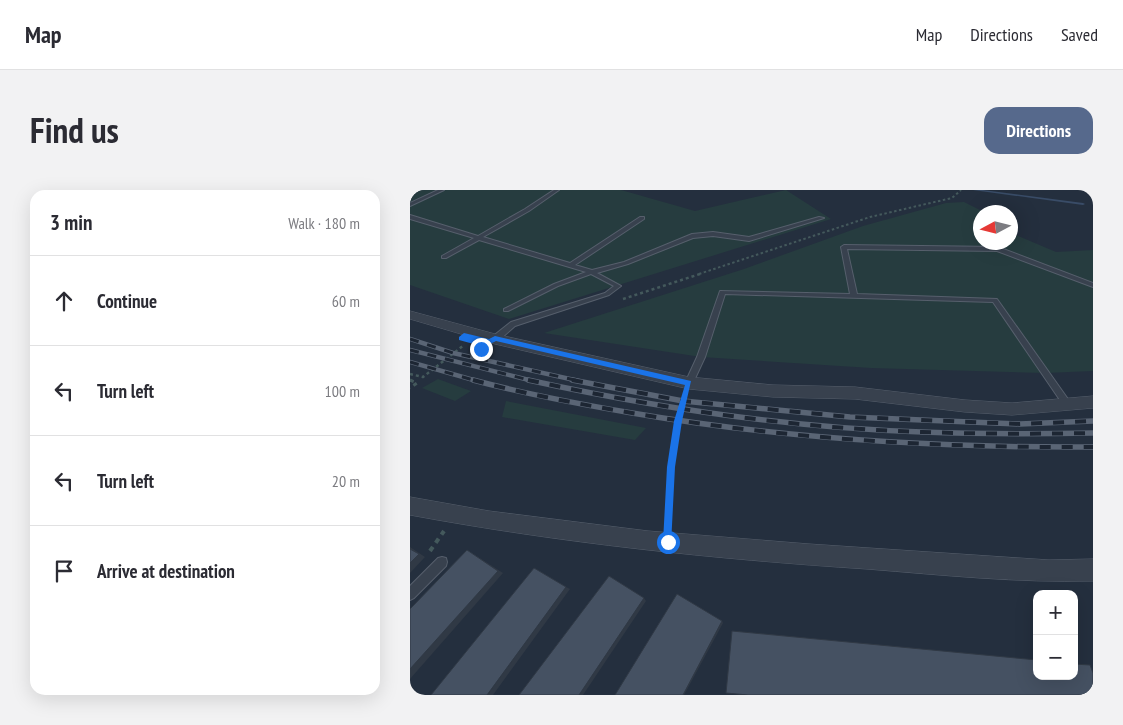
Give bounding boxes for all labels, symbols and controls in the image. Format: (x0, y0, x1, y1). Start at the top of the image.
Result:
text: Map (25, 19, 62, 50)
text: Map (916, 23, 942, 46)
text: Directions (970, 23, 1033, 46)
text: Saved (1061, 23, 1098, 46)
text: Find us (30, 107, 119, 153)
button: Directions (984, 107, 1093, 154)
north arrow (973, 205, 1018, 250)
text: 3 min (50, 209, 92, 236)
text: Walk · 180 m (288, 213, 360, 233)
icon: ahead (50, 287, 78, 315)
text: Continue (97, 289, 157, 313)
text: 60 m (332, 291, 360, 311)
route end (470, 338, 493, 361)
icon: left (50, 377, 78, 405)
text: Turn left (97, 379, 154, 403)
text: 100 m (325, 381, 360, 401)
icon: left (50, 467, 78, 495)
text: Turn left (97, 469, 154, 493)
text: 20 m (332, 471, 360, 491)
route start (657, 531, 680, 554)
icon: arrive (50, 557, 78, 585)
text: Arrive at destination (97, 559, 235, 583)
map controls (1033, 590, 1078, 680)
button: + (1033, 590, 1078, 635)
button: − (1033, 635, 1078, 680)

